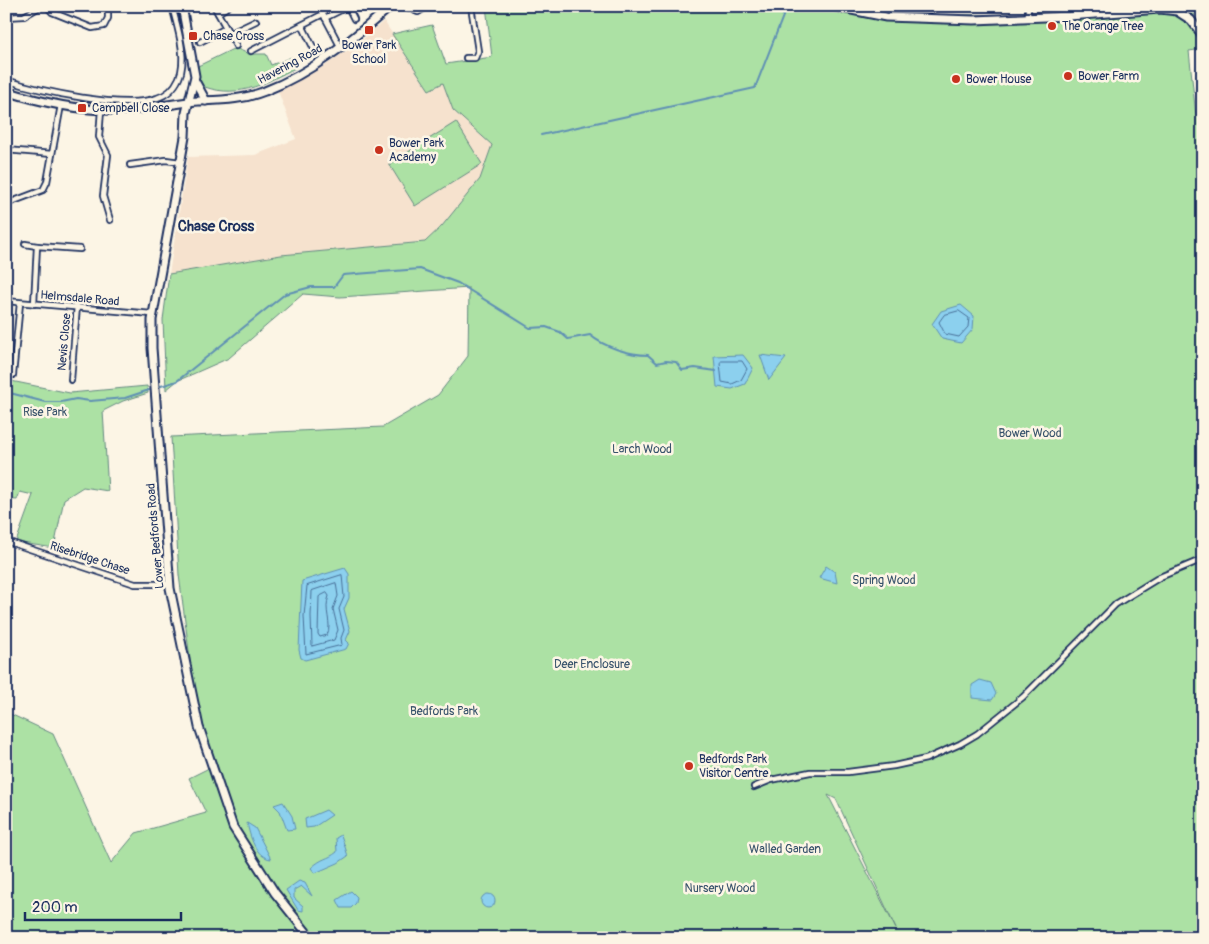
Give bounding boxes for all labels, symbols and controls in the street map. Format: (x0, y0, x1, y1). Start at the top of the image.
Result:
place label: The Orange Tree (1062, 19, 1144, 34)
marker: The Orange Tree (1046, 20, 1058, 32)
marker: Bower Park School (363, 24, 375, 36)
place label: Chase Cross (203, 29, 265, 44)
marker: Chase Cross (187, 30, 199, 42)
place label: Bower Park School (341, 38, 397, 67)
street label: Havering Road (255, 41, 325, 88)
place label: Bower Farm (1078, 69, 1139, 84)
marker: Bower Farm (1062, 70, 1074, 82)
place label: Bower House (966, 72, 1031, 87)
marker: Bower House (950, 73, 962, 85)
place label: Campbell Close (92, 101, 169, 116)
marker: Campbell Close (76, 102, 88, 114)
place label: Bower Park Academy (389, 136, 444, 165)
marker: Bower Park Academy (373, 144, 385, 156)
district label: Chase Cross (178, 217, 254, 236)
street label: Helmsdale Road (40, 288, 120, 309)
street label: Nevis Close (55, 313, 74, 371)
park label: Rise Park (23, 405, 67, 420)
park label: Bower Wood (998, 426, 1062, 441)
park label: Larch Wood (612, 442, 672, 457)
street label: Lower Bedfords Road (143, 482, 168, 589)
street label: Risebridge Chase (48, 539, 132, 578)
park label: Spring Wood (852, 573, 916, 588)
park label: Deer Enclosure (554, 657, 630, 672)
park label: Bedfords Park (410, 704, 478, 719)
place label: Bedfords Park Visitor Centre (699, 752, 769, 781)
marker: Bedfords Park Visitor Centre (683, 760, 695, 772)
park label: Walled Garden (749, 842, 821, 857)
park label: Nursery Wood (685, 881, 755, 896)
scale bar (25, 889, 181, 921)
text: 200 m (32, 898, 77, 917)

